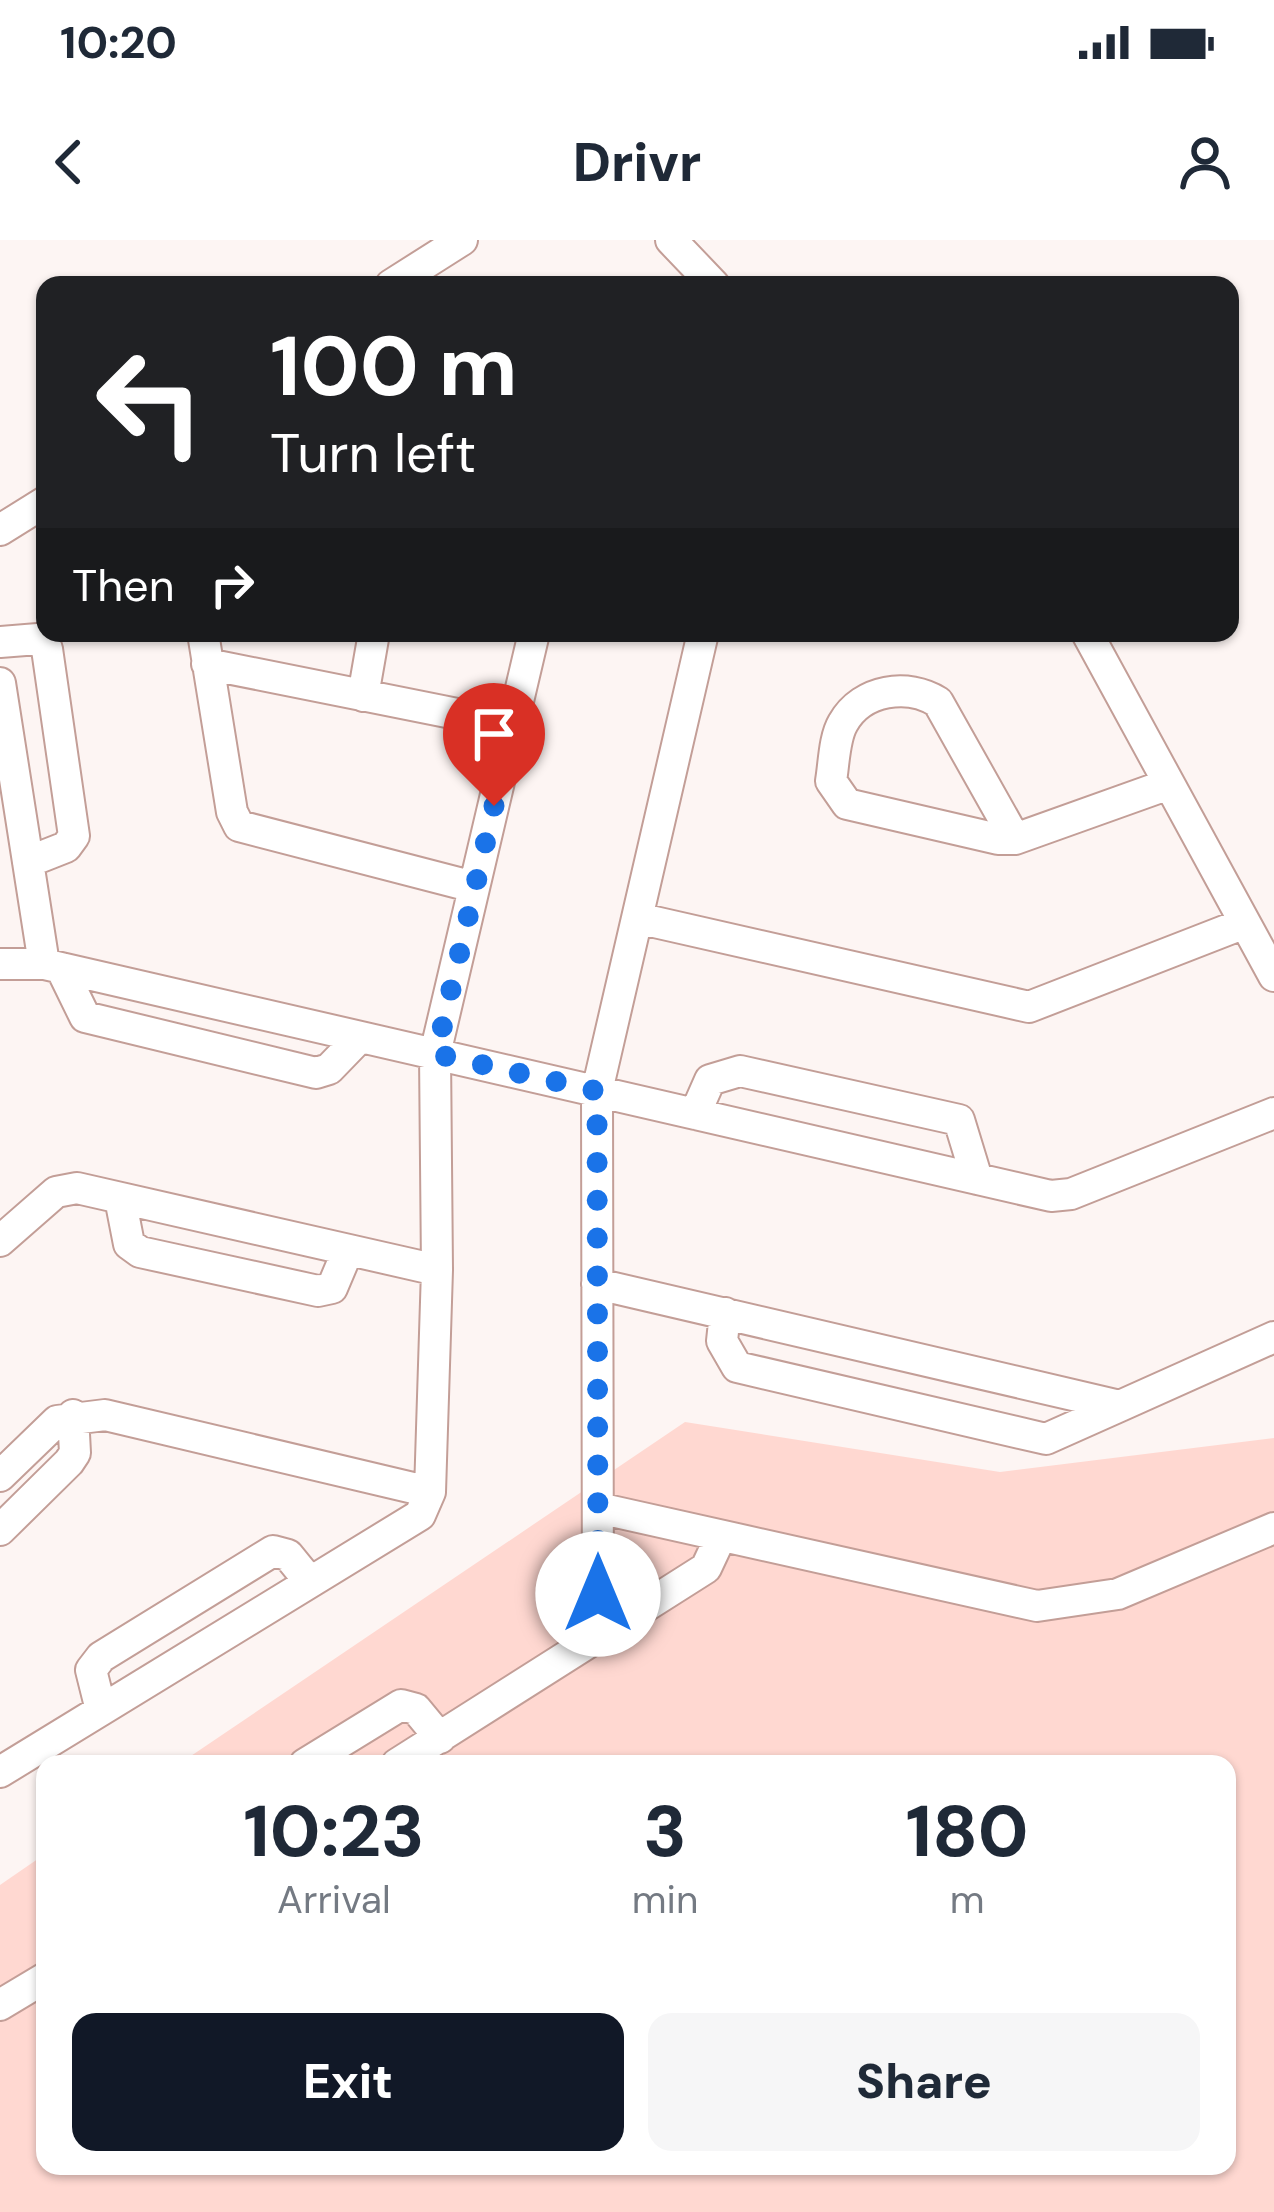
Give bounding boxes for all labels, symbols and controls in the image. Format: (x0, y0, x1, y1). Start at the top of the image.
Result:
text: 10:20 (60, 13, 177, 72)
text: Drivr (573, 127, 701, 198)
icon: back (36, 129, 102, 195)
icon: person (1172, 129, 1238, 195)
text: 100 m (270, 312, 518, 421)
icon: left (72, 324, 228, 480)
text: Turn left (270, 418, 476, 489)
icon: right (199, 552, 265, 618)
text: Then (72, 556, 175, 615)
pin (443, 683, 545, 806)
icon: arrive (461, 701, 527, 767)
position arrow (535, 1531, 661, 1657)
text: 10:23 (243, 1785, 425, 1878)
text: 3 (643, 1785, 687, 1878)
text: 180 (906, 1785, 1029, 1878)
text: Arrival (277, 1874, 391, 1925)
text: min (632, 1874, 698, 1925)
text: m (950, 1874, 985, 1925)
button: Exit (72, 2013, 624, 2151)
button: Share (648, 2013, 1200, 2151)

